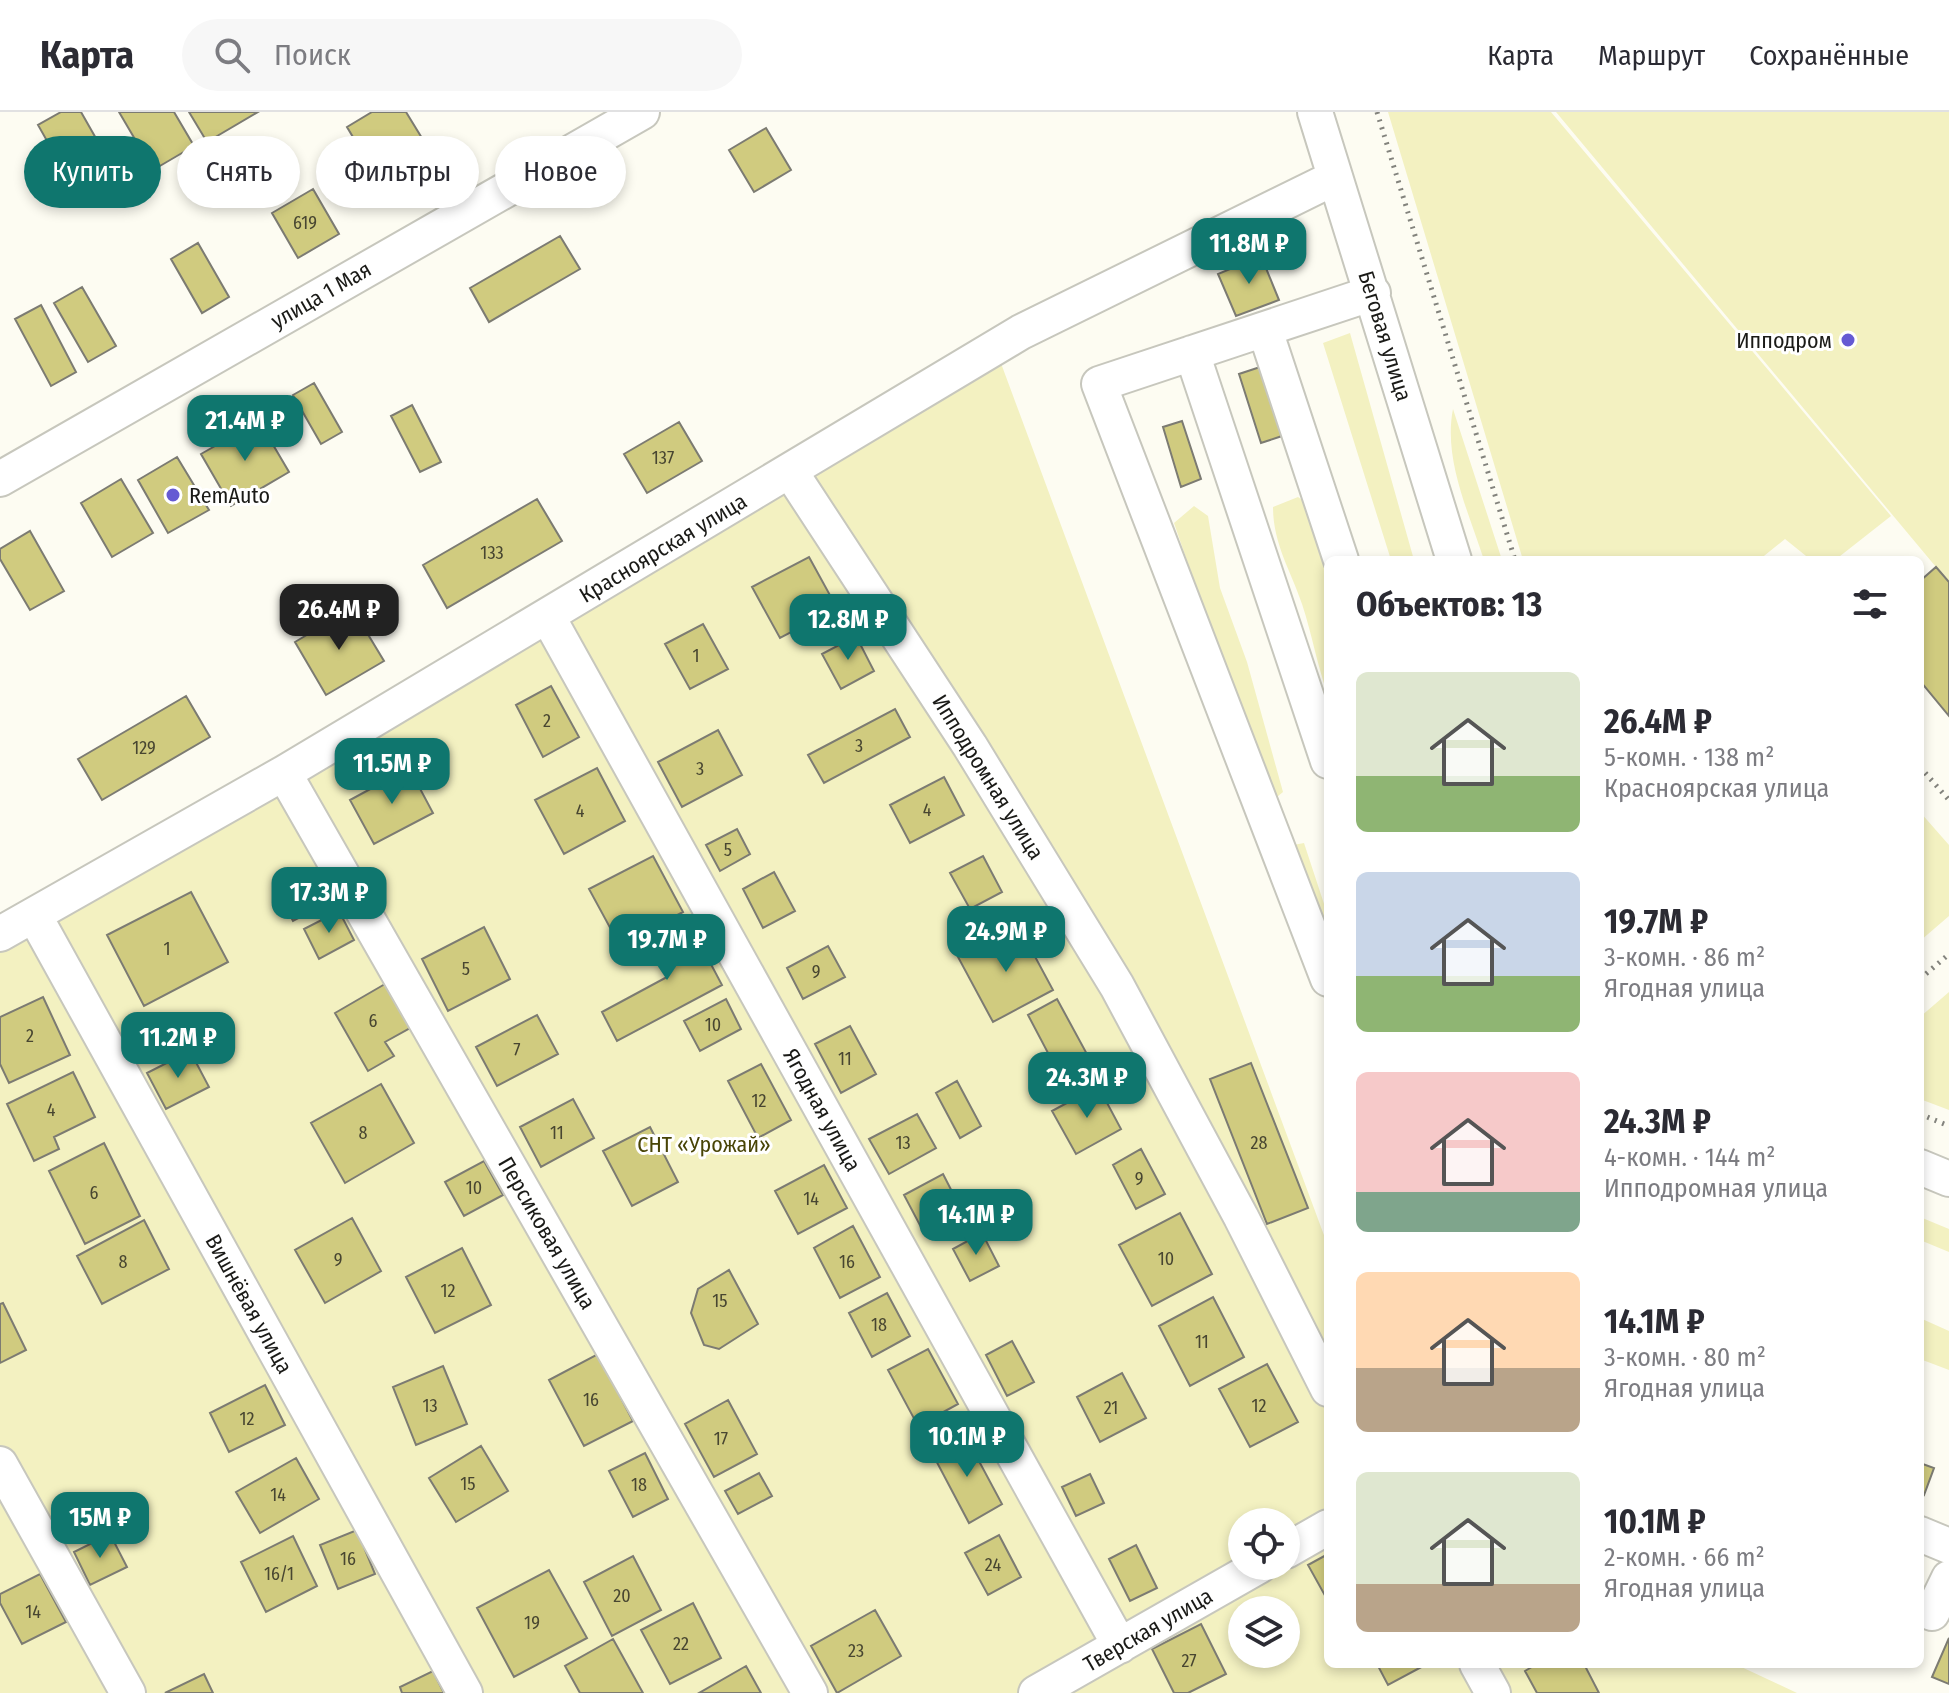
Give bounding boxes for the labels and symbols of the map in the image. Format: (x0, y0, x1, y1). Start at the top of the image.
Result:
house number: 619 (293, 212, 317, 234)
pin: 11.8M ₽ (1175, 218, 1323, 286)
street label: улица 1 Мая (266, 255, 376, 335)
street label: Беговая улица (1352, 268, 1418, 404)
place label: Ипподром (1736, 327, 1832, 354)
marker: Ипподром (1839, 331, 1857, 349)
pin: 21.4M ₽ (171, 395, 319, 463)
house number: 137 (652, 447, 674, 469)
place label: RemAuto (189, 482, 270, 509)
marker: RemAuto (164, 486, 182, 504)
street label: Красноярская улица (574, 487, 752, 609)
house number: 133 (480, 542, 504, 564)
pin: 26.4M ₽ (265, 584, 413, 652)
pin: 12.8M ₽ (774, 594, 922, 662)
house number: 1 (692, 645, 700, 667)
street label: Ипподромная улица (926, 690, 1050, 864)
house number: 2 (543, 710, 551, 732)
house number: 3 (855, 735, 863, 757)
house number: 129 (132, 737, 156, 759)
pin: 11.5M ₽ (318, 738, 466, 806)
house number: 3 (696, 758, 704, 780)
house number: 4 (923, 799, 932, 821)
house number: 4 (576, 800, 585, 822)
house number: 5 (724, 839, 732, 861)
pin: 17.3M ₽ (255, 867, 403, 935)
pin: 24.9M ₽ (932, 906, 1080, 974)
pin: 19.7M ₽ (593, 914, 741, 982)
house number: 1 (163, 938, 171, 960)
house number: 5 (462, 958, 470, 980)
house number: 9 (812, 961, 820, 983)
house number: 6 (369, 1010, 378, 1032)
pin: 11.2M ₽ (104, 1012, 252, 1080)
house number: 10 (705, 1014, 721, 1036)
house number: 2 (26, 1025, 34, 1047)
house number: 7 (513, 1039, 521, 1061)
street label: Ягодная улица (777, 1044, 867, 1176)
house number: 11 (838, 1048, 852, 1070)
pin: 24.3M ₽ (1013, 1052, 1161, 1120)
house number: 12 (752, 1090, 767, 1112)
house number: 4 (47, 1099, 56, 1121)
house number: 8 (359, 1122, 368, 1144)
house number: 11 (550, 1122, 564, 1144)
park label: СНТ «Урожай» (637, 1131, 771, 1158)
house number: 13 (895, 1132, 911, 1154)
house number: 28 (1251, 1132, 1267, 1154)
street label: Персиковая улица (492, 1152, 602, 1314)
house number: 9 (1135, 1168, 1143, 1190)
house number: 10 (466, 1177, 482, 1199)
house number: 6 (90, 1182, 99, 1204)
house number: 14 (803, 1188, 819, 1210)
pin: 14.1M ₽ (902, 1189, 1050, 1257)
street label: Вишнёвая улица (200, 1230, 298, 1378)
house number: 10 (1158, 1248, 1174, 1270)
house number: 9 (334, 1249, 342, 1271)
house number: 8 (119, 1251, 128, 1273)
house number: 16 (839, 1251, 855, 1273)
house number: 12 (441, 1280, 456, 1302)
house number: 15 (712, 1290, 728, 1312)
house number: 18 (871, 1314, 887, 1336)
house number: 11 (1195, 1331, 1209, 1353)
house number: 16 (583, 1389, 599, 1411)
house number: 13 (422, 1395, 438, 1417)
house number: 12 (1252, 1395, 1267, 1417)
house number: 21 (1104, 1397, 1118, 1419)
house number: 12 (240, 1408, 255, 1430)
pin: 10.1M ₽ (893, 1411, 1041, 1479)
house number: 17 (714, 1428, 728, 1450)
house number: 15 (460, 1473, 476, 1495)
house number: 18 (631, 1474, 647, 1496)
house number: 14 (270, 1484, 286, 1506)
pin: 15M ₽ (44, 1492, 156, 1560)
house number: 16 (340, 1548, 356, 1570)
house number: 24 (985, 1554, 1001, 1576)
house number: 16/1 (264, 1563, 294, 1585)
street label: Тверская улица (1079, 1582, 1217, 1678)
house number: 20 (613, 1585, 631, 1607)
house number: 14 (25, 1601, 41, 1623)
house number: 19 (524, 1612, 540, 1634)
house number: 22 (673, 1633, 689, 1655)
house number: 23 (848, 1640, 864, 1662)
house number: 27 (1181, 1650, 1197, 1672)

